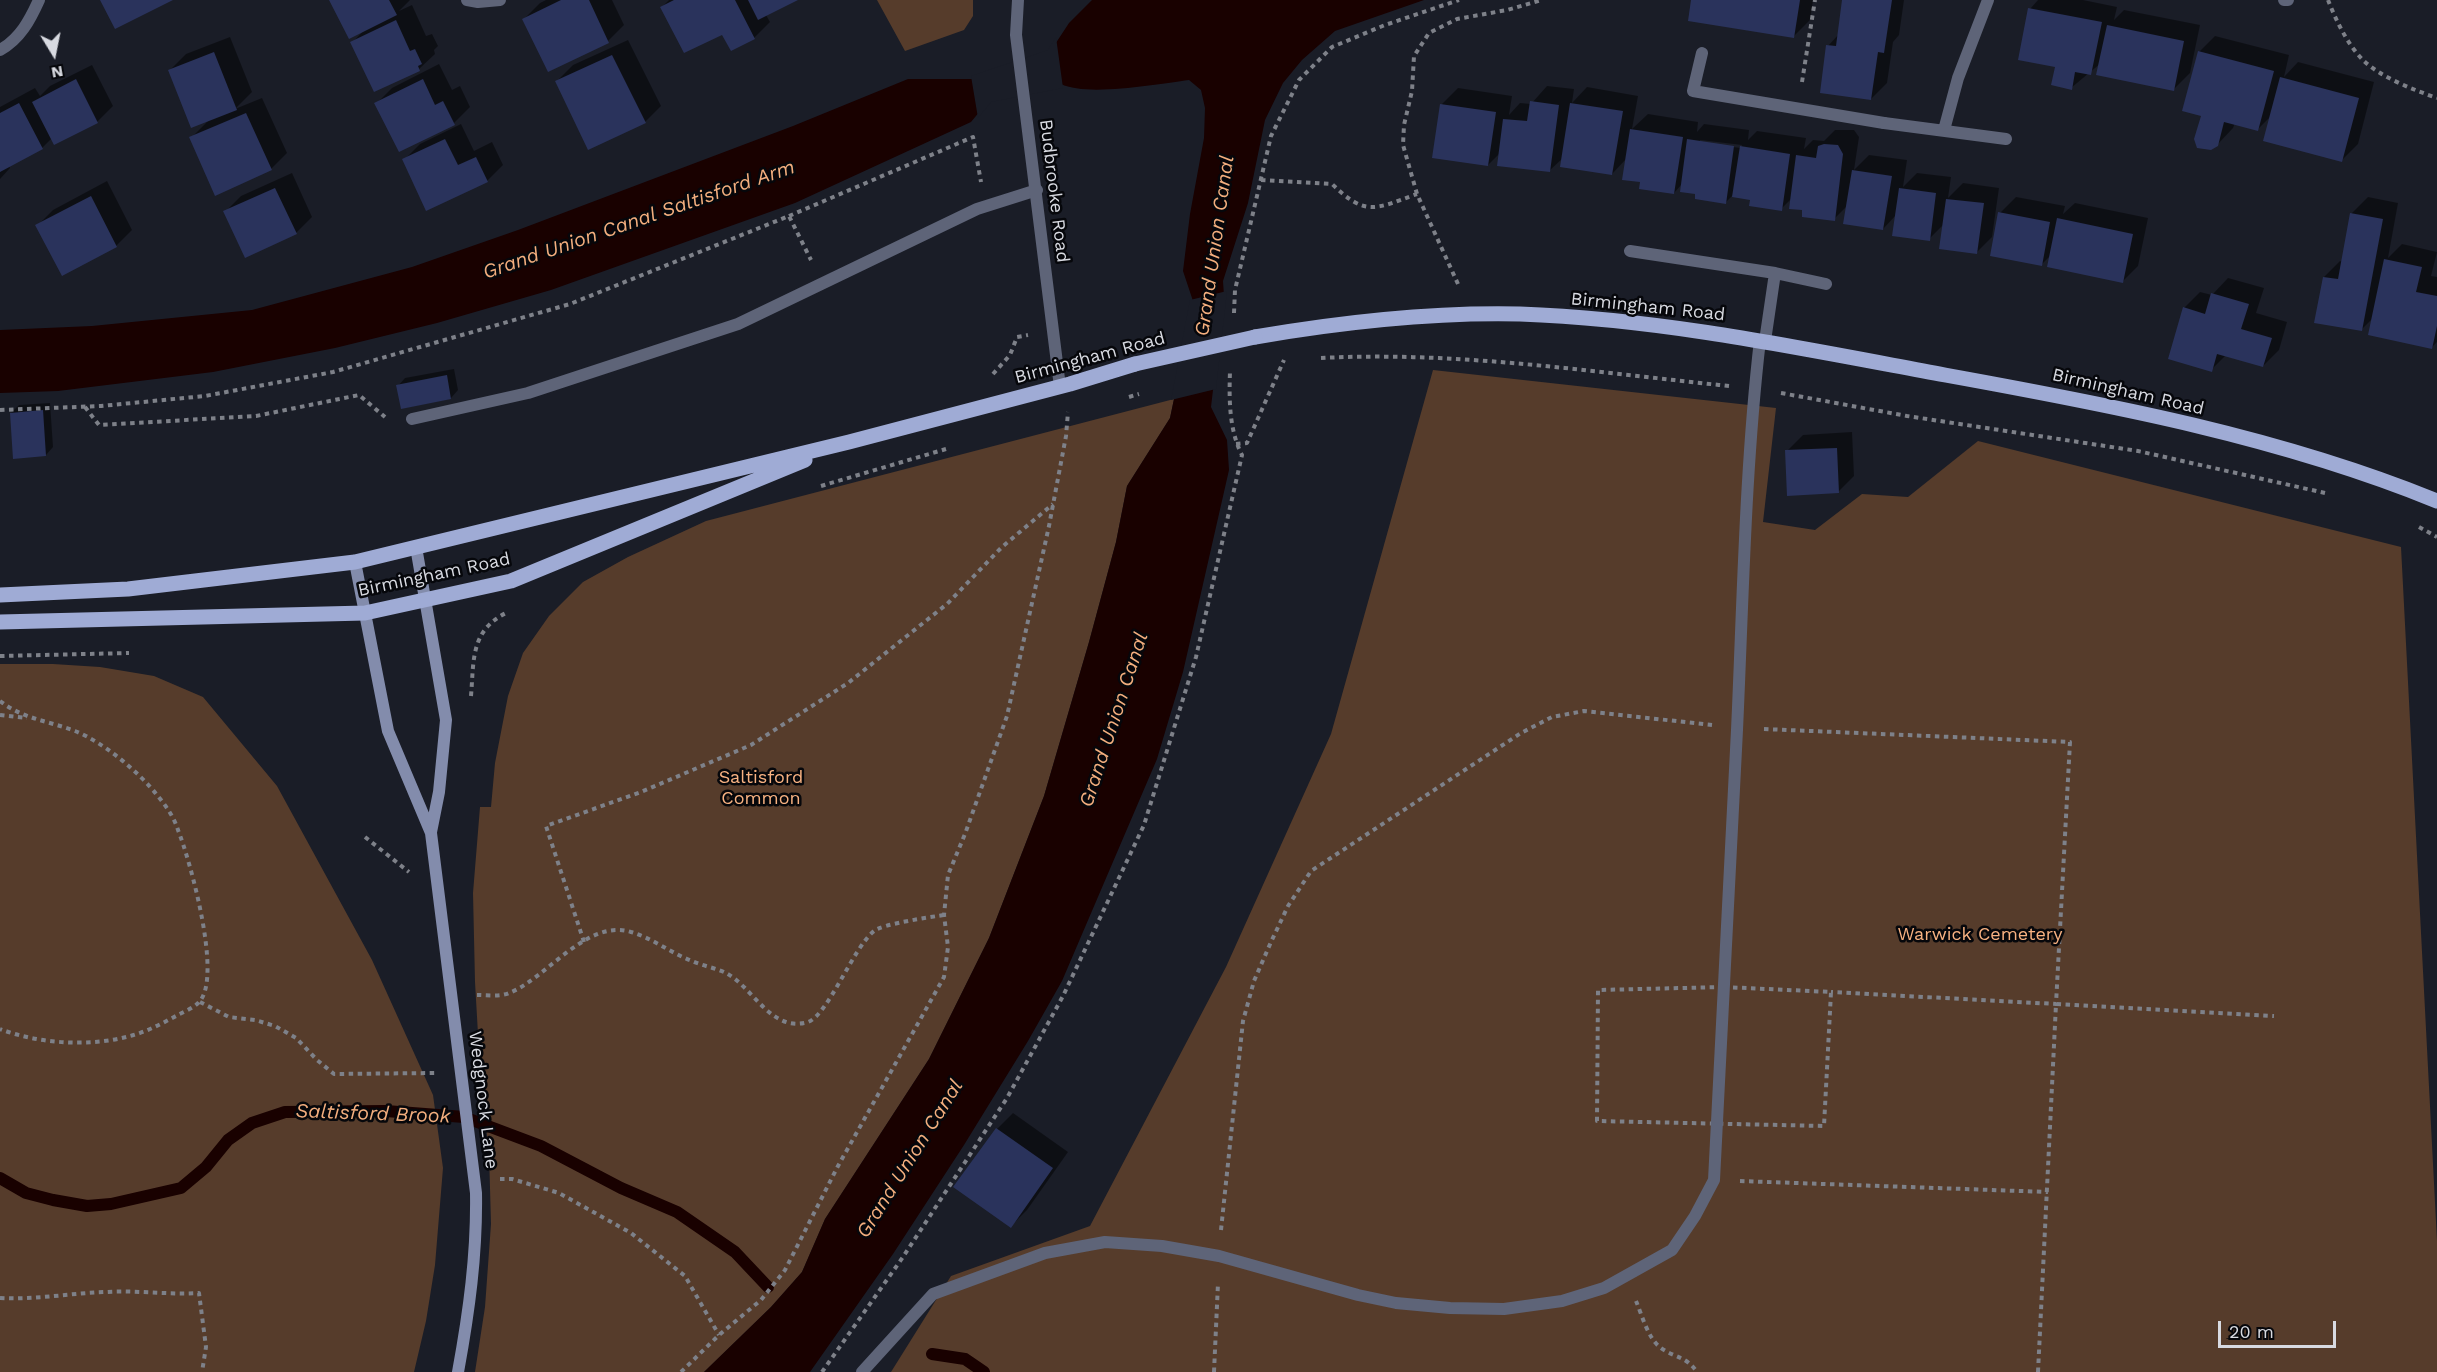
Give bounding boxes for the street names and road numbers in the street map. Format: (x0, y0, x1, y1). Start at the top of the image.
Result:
street label: Budbrooke Road (1034, 118, 1074, 264)
street label: Birmingham Road (1570, 288, 1726, 326)
street label: Birmingham Road (1012, 327, 1168, 389)
street label: Birmingham Road (2050, 364, 2206, 420)
street label: Birmingham Road (356, 548, 512, 602)
street label: Wedgnock Lane (464, 1030, 502, 1170)

